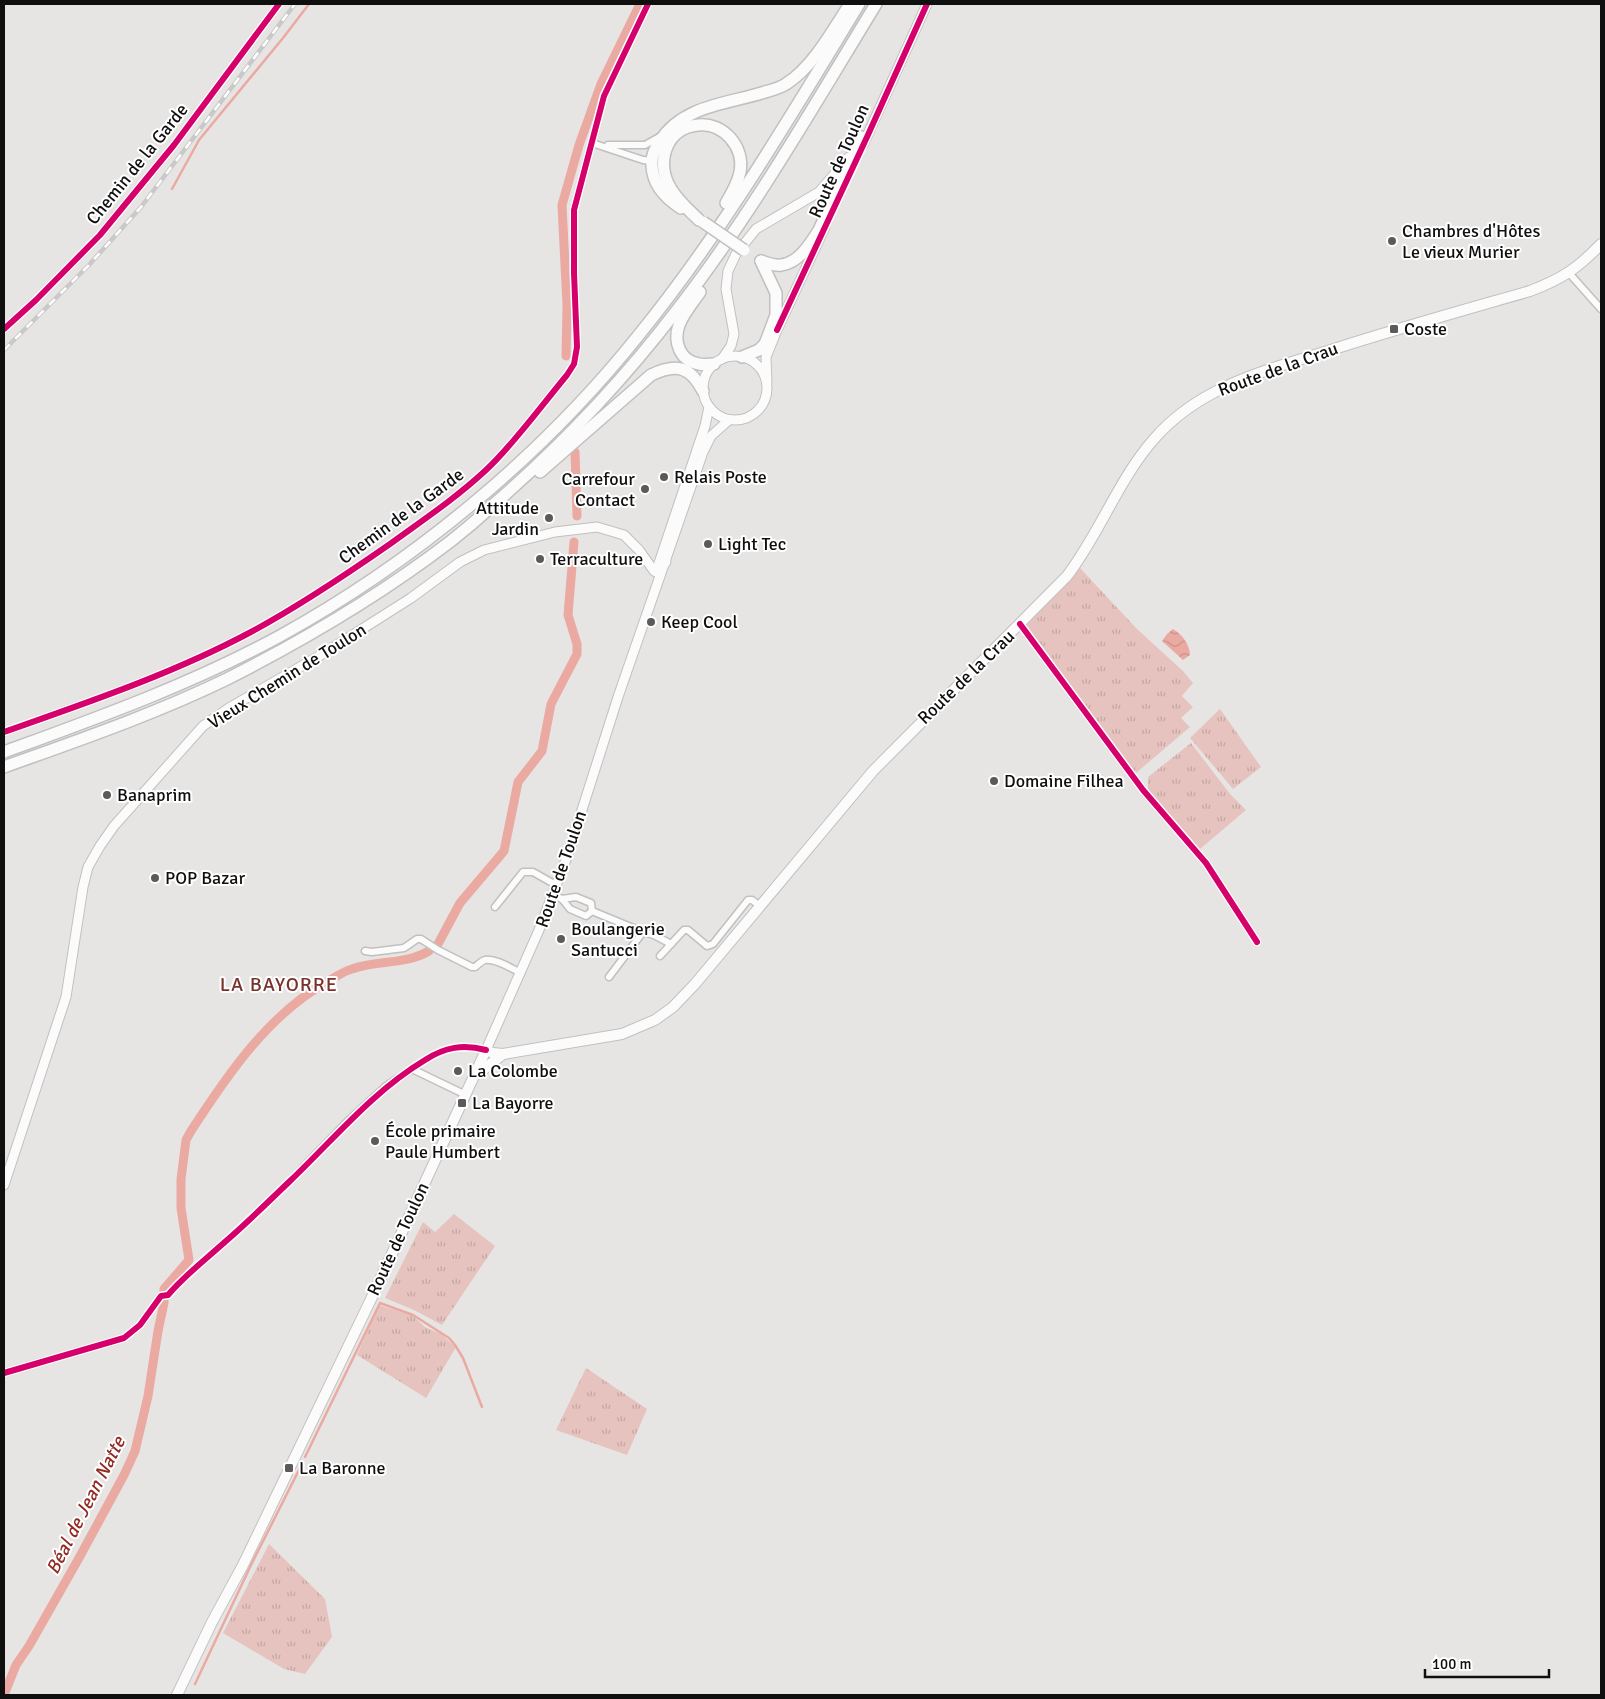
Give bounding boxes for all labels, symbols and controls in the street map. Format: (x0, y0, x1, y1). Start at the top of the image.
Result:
street label: Chemin de la Garde (81, 99, 193, 229)
street label: Route de Toulon (804, 101, 874, 221)
place label: Chambres d'Hôtes Le vieux Murier (1402, 220, 1540, 263)
marker: Chambres d'Hôtes Le vieux Murier (1386, 235, 1398, 247)
place label: Coste (1404, 318, 1447, 340)
marker: Coste (1388, 323, 1400, 335)
street label: Route de la Crau (1215, 337, 1341, 401)
street label: Chemin de la Garde (334, 463, 468, 569)
place label: Relais Poste (674, 466, 767, 488)
place label: Carrefour Contact (562, 468, 635, 511)
marker: Relais Poste (658, 471, 670, 483)
marker: Carrefour Contact (639, 483, 651, 495)
place label: Attitude Jardin (476, 497, 539, 540)
marker: Attitude Jardin (543, 512, 555, 524)
place label: Light Tec (718, 533, 786, 555)
marker: Light Tec (702, 538, 714, 550)
place label: Terraculture (550, 548, 643, 570)
marker: Terraculture (534, 553, 546, 565)
place label: Keep Cool (661, 611, 738, 633)
marker: Keep Cool (645, 616, 657, 628)
street label: Vieux Chemin de Toulon (204, 618, 370, 734)
street label: Route de la Crau (913, 625, 1019, 729)
place label: Domaine Filhea (1004, 770, 1124, 792)
marker: Domaine Filhea (988, 775, 1000, 787)
place label: Banaprim (117, 784, 192, 806)
marker: Banaprim (101, 789, 113, 801)
street label: Route de Toulon (531, 808, 591, 930)
place label: POP Bazar (165, 867, 245, 889)
marker: POP Bazar (149, 872, 161, 884)
place label: Boulangerie Santucci (571, 918, 665, 961)
marker: Boulangerie Santucci (555, 933, 567, 945)
district label: LA BAYORRE (220, 972, 338, 997)
place label: La Colombe (468, 1060, 558, 1082)
marker: La Colombe (452, 1065, 464, 1077)
place label: La Bayorre (472, 1092, 554, 1114)
marker: La Bayorre (456, 1097, 468, 1109)
place label: École primaire Paule Humbert (385, 1120, 500, 1163)
marker: École primaire Paule Humbert (369, 1135, 381, 1147)
street label: Route de Toulon (362, 1179, 434, 1299)
water label: Béal de Jean Natte (41, 1431, 132, 1578)
place label: La Baronne (299, 1457, 386, 1479)
marker: La Baronne (283, 1462, 295, 1474)
scale bar (1425, 1646, 1549, 1678)
text: 100 m (1432, 1655, 1472, 1673)

